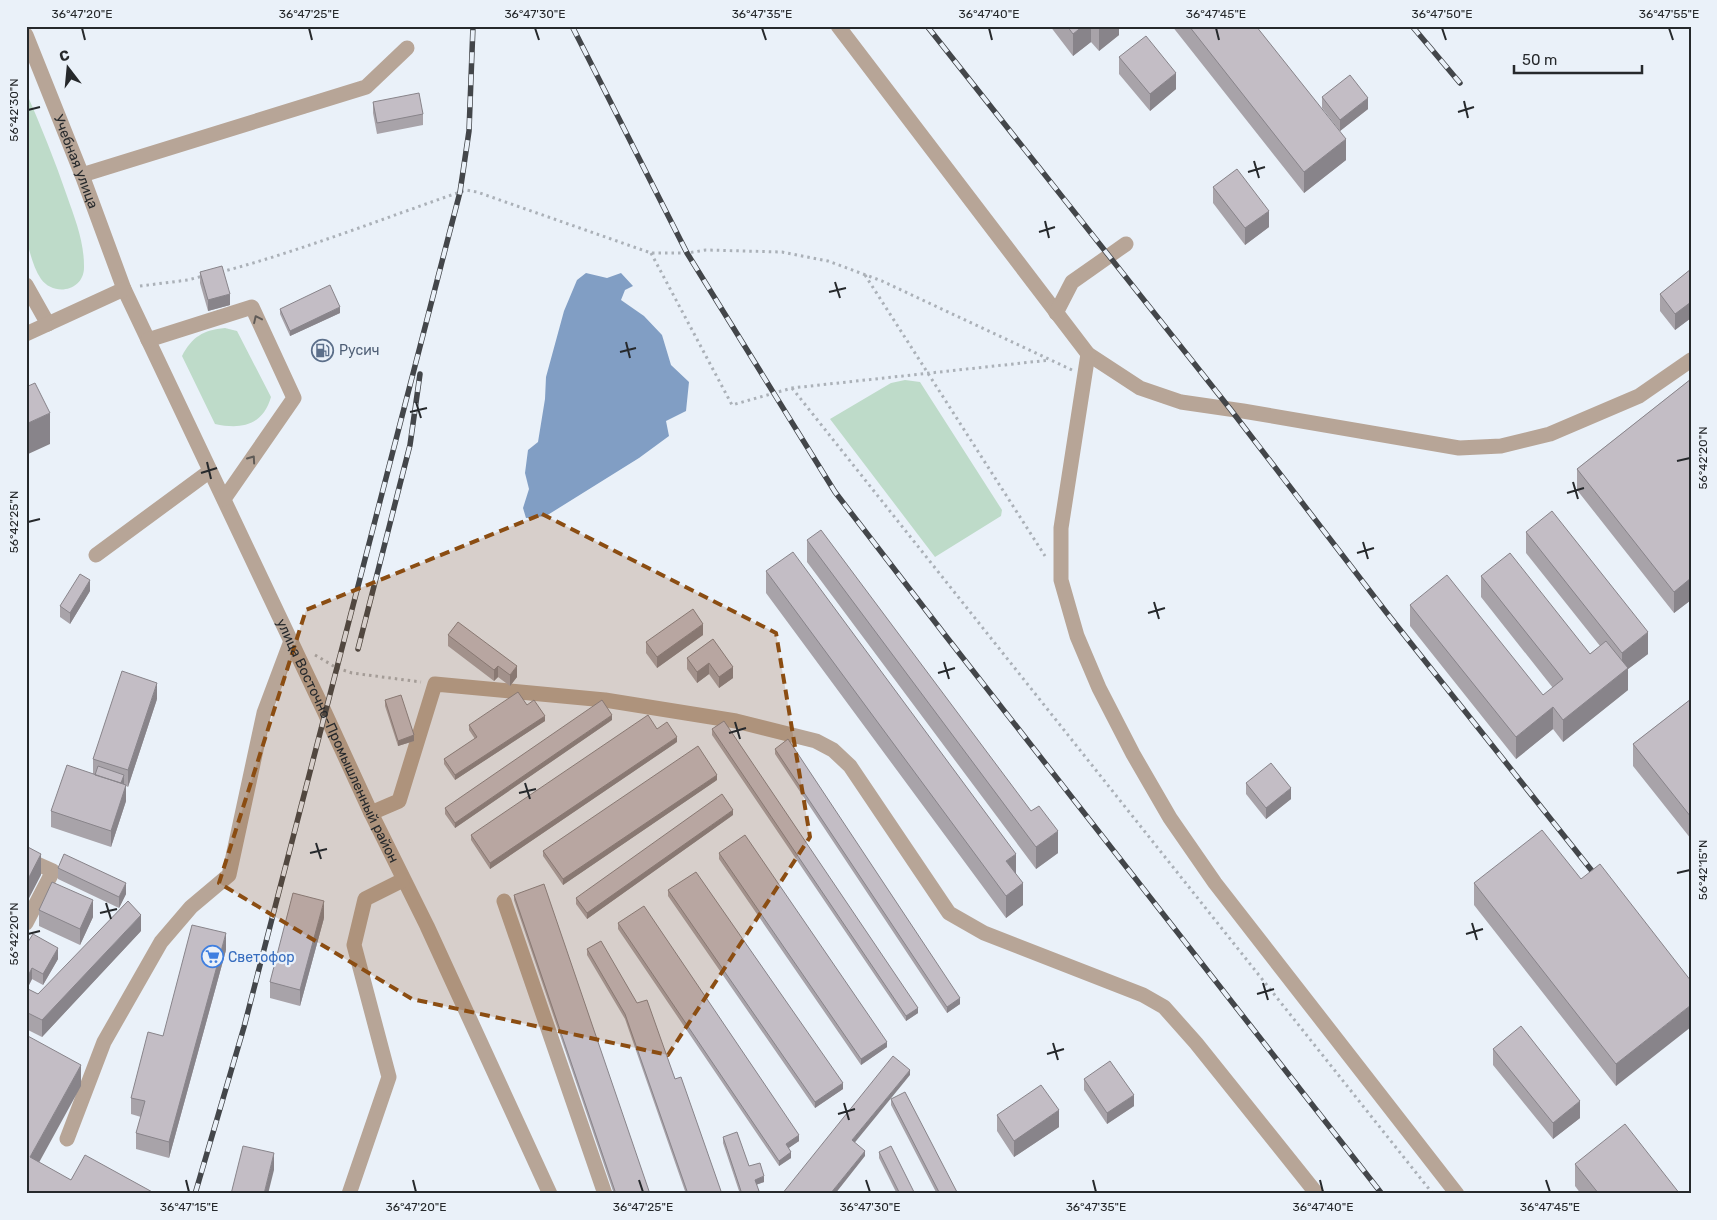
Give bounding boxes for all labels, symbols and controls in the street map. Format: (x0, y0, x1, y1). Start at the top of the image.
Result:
text: 36°47'20"E (51, 7, 113, 21)
text: 36°47'25"E (279, 7, 339, 21)
text: 36°47'30"E (504, 7, 566, 21)
text: 36°47'35"E (732, 7, 792, 21)
text: 36°47'40"E (959, 7, 1019, 21)
text: 36°47'45"E (1186, 7, 1246, 21)
text: 36°47'50"E (1411, 7, 1473, 21)
text: 36°47'55"E (1639, 7, 1699, 21)
north arrow (42, 42, 92, 92)
scale bar (1514, 42, 1642, 74)
text: С (57, 46, 72, 66)
text: 50 m (1522, 51, 1557, 69)
text: 56°42'30"N (7, 78, 21, 142)
street label: Учебная улица (50, 112, 102, 211)
one-way arrow (253, 315, 263, 324)
fuel station icon: Русич (311, 338, 335, 362)
place label: Русич (339, 342, 379, 359)
text: 56°42'20"N (1696, 426, 1710, 490)
one-way arrow (246, 456, 255, 465)
text: 56°42'25"N (7, 491, 21, 553)
street label: улица Восточно-Промышленный район (273, 616, 402, 866)
text: 56°42'15"N (1696, 840, 1710, 900)
text: 56°42'20"N (7, 902, 21, 966)
supermarket icon: Светофор (200, 945, 224, 969)
place label: Светофор (228, 949, 295, 966)
text: 36°47'15"E (160, 1200, 218, 1214)
text: 36°47'20"E (385, 1200, 447, 1214)
text: 36°47'25"E (613, 1200, 673, 1214)
text: 36°47'30"E (839, 1200, 901, 1214)
text: 36°47'35"E (1066, 1200, 1126, 1214)
text: 36°47'40"E (1293, 1200, 1353, 1214)
text: 36°47'45"E (1520, 1200, 1580, 1214)

